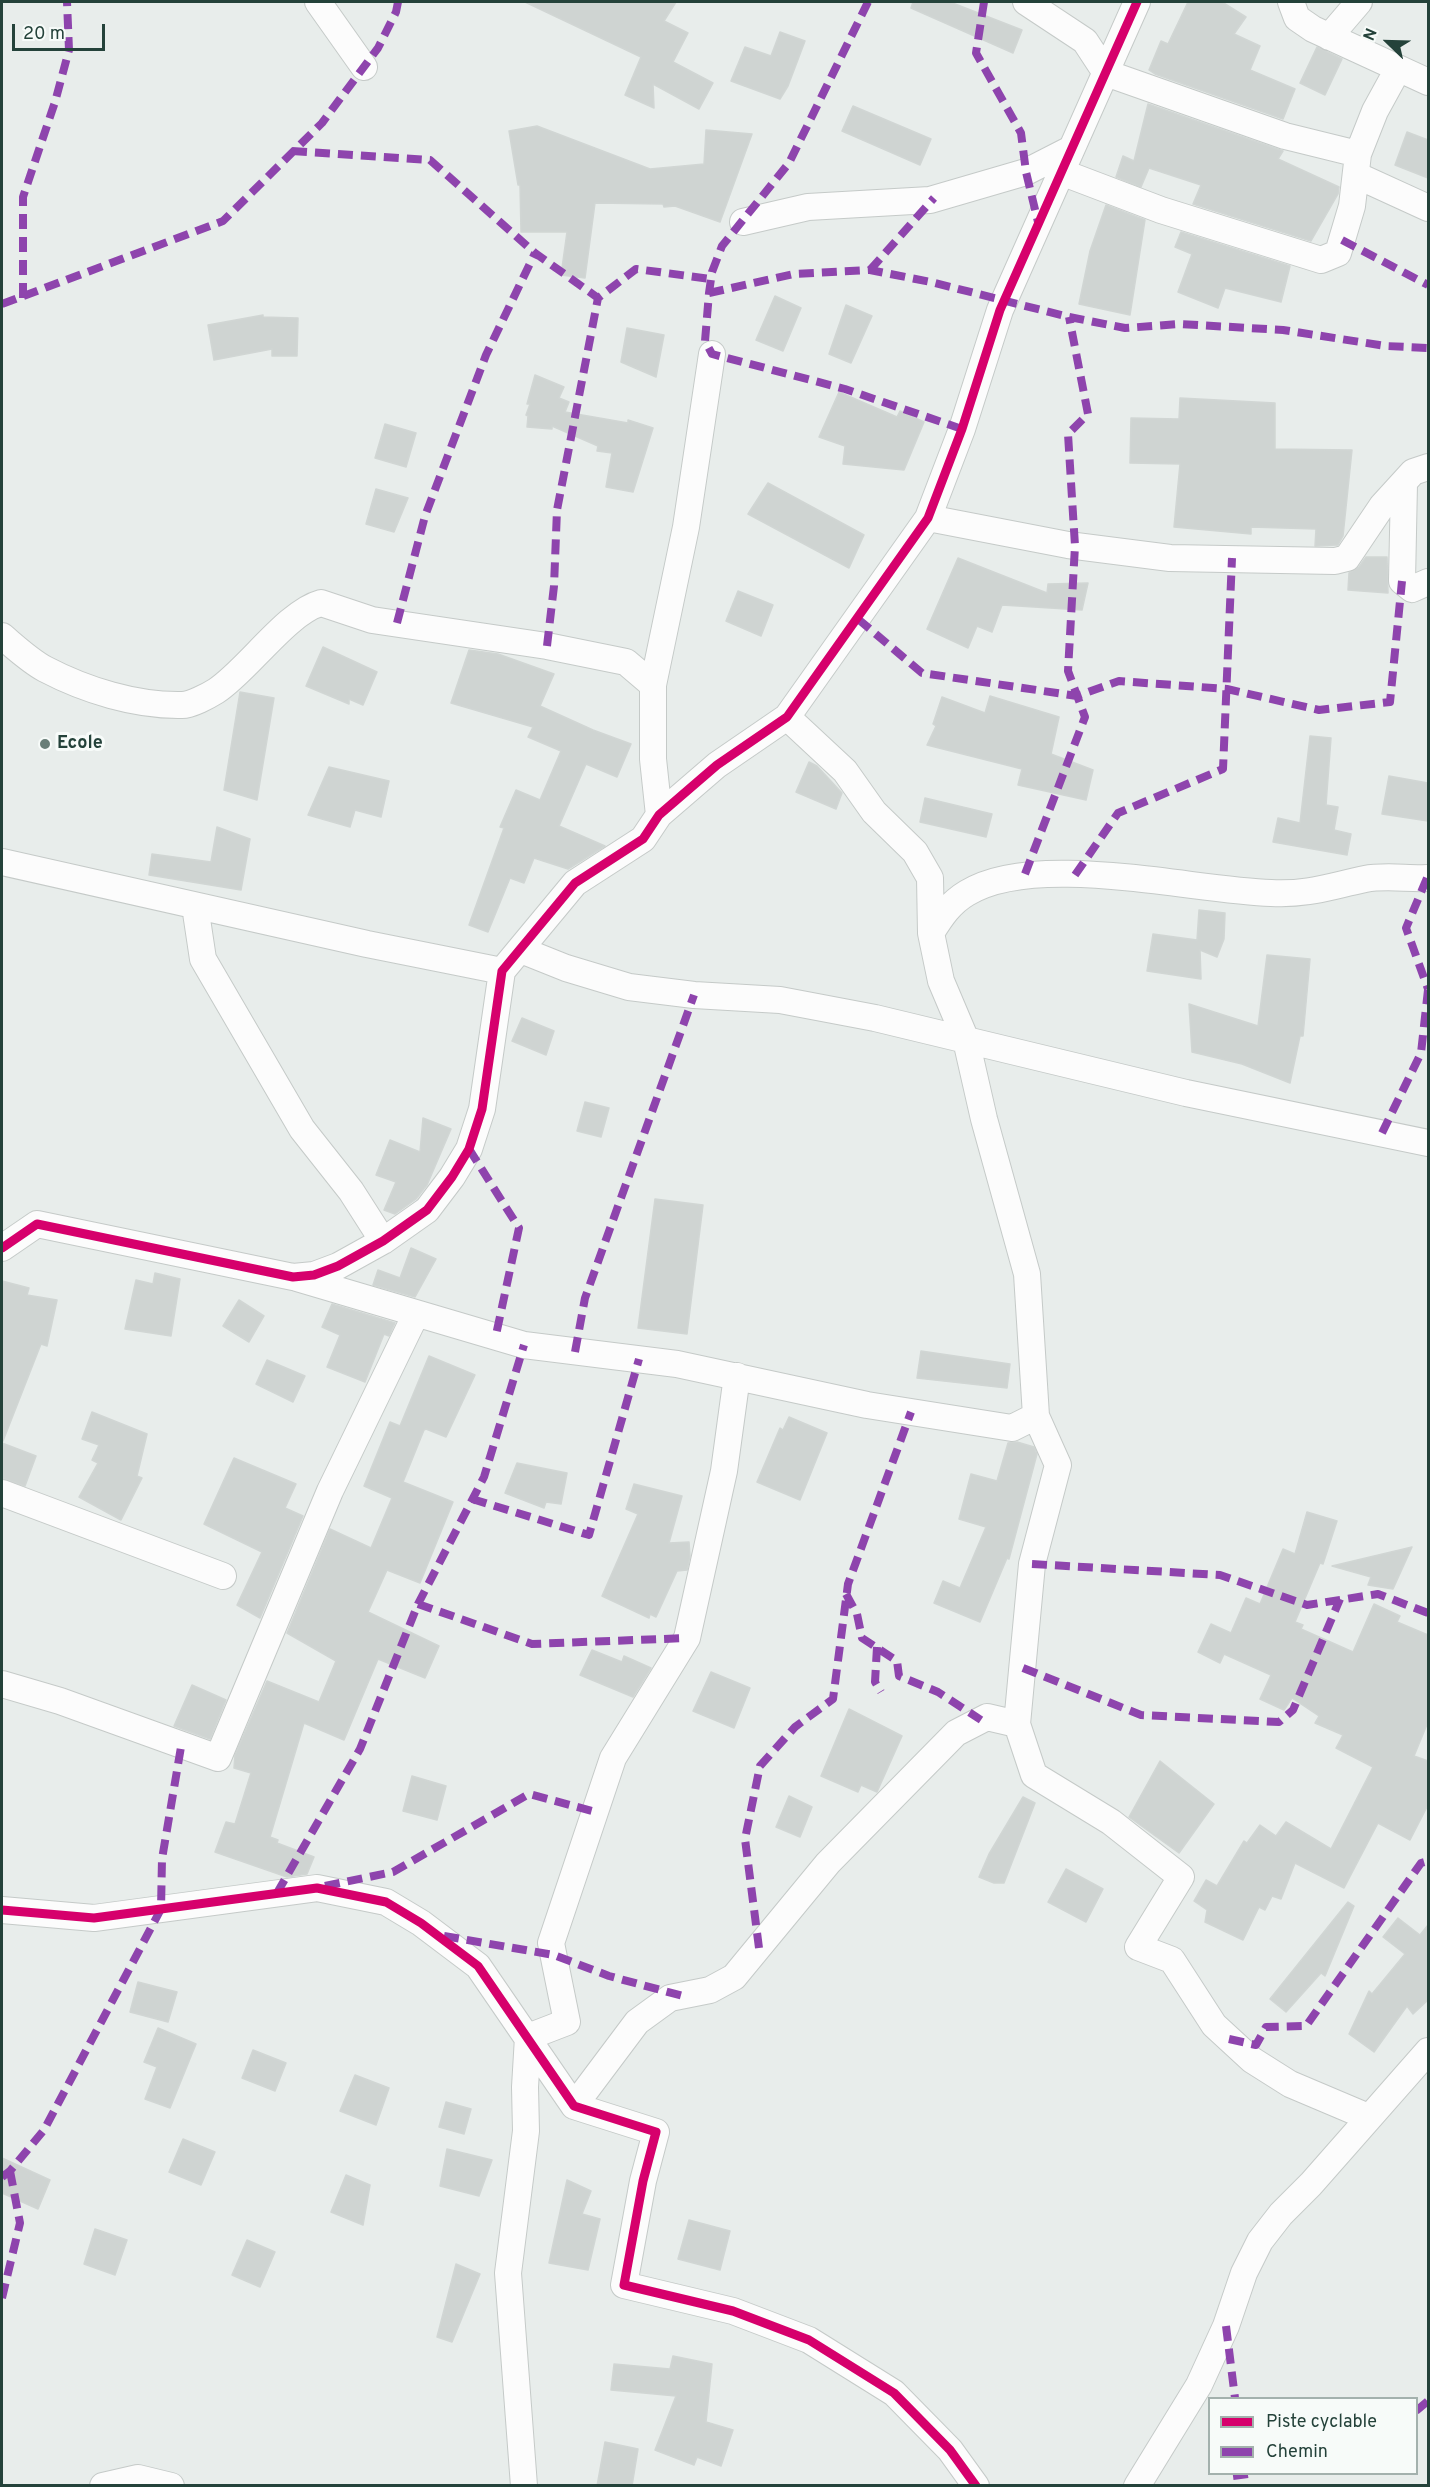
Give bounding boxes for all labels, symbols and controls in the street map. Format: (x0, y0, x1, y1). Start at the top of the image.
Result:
scale bar (15, 12, 108, 50)
north arrow (1358, 12, 1418, 72)
text: 20 m (23, 23, 65, 46)
text: N (1360, 26, 1383, 44)
place label: Ecole (57, 733, 103, 755)
marker: Ecole (38, 737, 52, 751)
legend (1208, 2397, 1418, 2475)
text: Piste cyclable (1266, 2411, 1377, 2434)
text: Chemin (1266, 2441, 1328, 2464)

